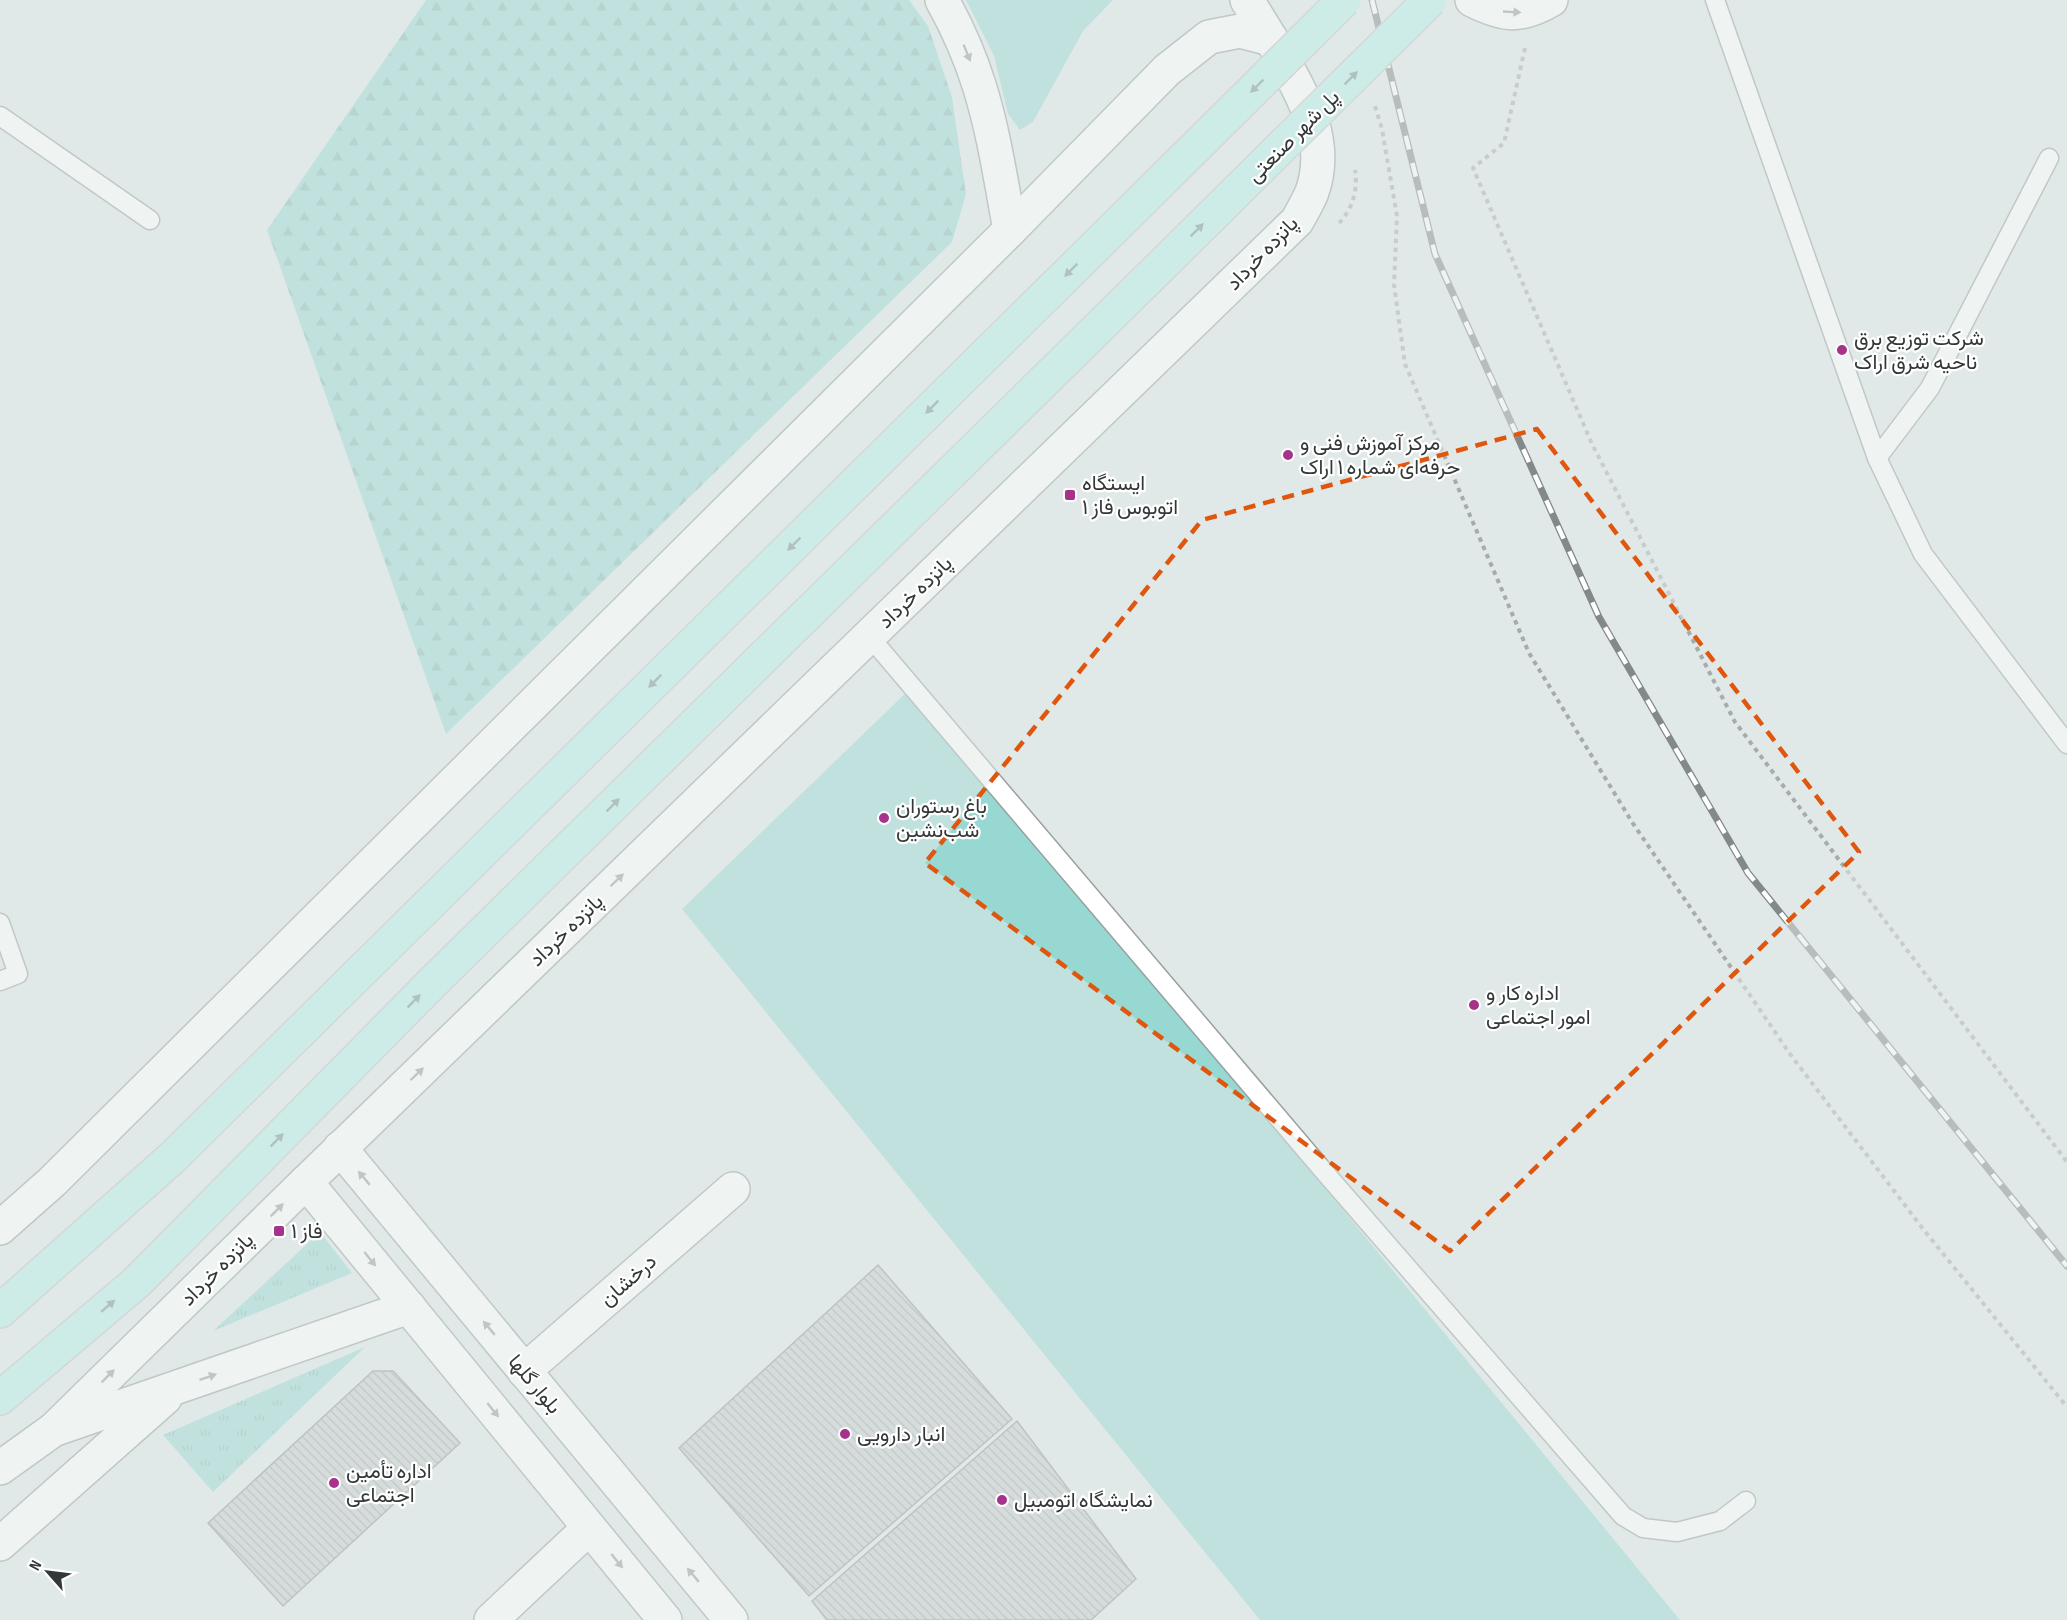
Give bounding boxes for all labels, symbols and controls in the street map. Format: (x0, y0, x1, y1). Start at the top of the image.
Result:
one-way arrow (1503, 7, 1522, 16)
one-way arrow (963, 44, 972, 62)
one-way arrow (1343, 72, 1357, 86)
one-way arrow (1251, 78, 1265, 92)
street label: پل شهر صنعتی (1242, 85, 1346, 189)
street label: پانزده خرداد (1221, 211, 1304, 296)
one-way arrow (1190, 224, 1204, 238)
one-way arrow (1065, 263, 1079, 277)
place label: شرکت توزیع برق ناحیه شرق اراک (1854, 326, 1984, 375)
marker: شرکت توزیع برق ناحیه شرق اراک (1835, 343, 1849, 357)
one-way arrow (926, 400, 940, 414)
place label: مرکز آموزش فنی و حرفه‌ای شماره ۱ اراک (1300, 431, 1460, 480)
marker: مرکز آموزش فنی و حرفه‌ای شماره ۱ اراک (1281, 448, 1295, 462)
place label: ایستگاه اتوبوس فاز ۱ (1082, 471, 1178, 520)
marker: ایستگاه اتوبوس فاز ۱ (1063, 488, 1077, 502)
one-way arrow (787, 537, 801, 551)
street label: پانزده خرداد (873, 551, 958, 634)
one-way arrow (648, 674, 662, 688)
place label: باغ رستوران شب‌نشین (896, 794, 987, 843)
one-way arrow (606, 799, 620, 813)
marker: باغ رستوران شب‌نشین (877, 811, 891, 825)
one-way arrow (610, 873, 625, 887)
street label: پانزده خرداد (524, 889, 609, 972)
place label: اداره کار و امور اجتماعی (1486, 981, 1591, 1030)
one-way arrow (407, 995, 421, 1009)
marker: اداره کار و امور اجتماعی (1467, 998, 1481, 1012)
one-way arrow (409, 1067, 424, 1081)
one-way arrow (270, 1133, 284, 1147)
one-way arrow (359, 1170, 371, 1185)
one-way arrow (270, 1203, 285, 1217)
place label: فاز ۱ (291, 1219, 323, 1244)
marker: فاز ۱ (272, 1224, 286, 1238)
street label: پانزده خرداد (176, 1228, 260, 1312)
street label: درخشان (595, 1249, 662, 1312)
one-way arrow (363, 1252, 375, 1267)
one-way arrow (100, 1300, 115, 1313)
one-way arrow (482, 1320, 495, 1336)
street label: بلوار گلها (503, 1350, 567, 1419)
one-way arrow (101, 1370, 115, 1384)
one-way arrow (199, 1371, 217, 1381)
one-way arrow (486, 1402, 499, 1417)
place label: انبار دارویی (857, 1422, 945, 1447)
marker: انبار دارویی (838, 1427, 852, 1441)
place label: اداره تأمین اجتماعی (346, 1459, 432, 1508)
marker: اداره تأمین اجتماعی (327, 1476, 341, 1490)
place label: نمایشگاه اتومبیل (1014, 1488, 1153, 1513)
marker: نمایشگاه اتومبیل (995, 1493, 1009, 1507)
north arrow (18, 1542, 78, 1602)
one-way arrow (610, 1553, 623, 1569)
text: N (26, 1557, 46, 1574)
one-way arrow (687, 1567, 700, 1583)

